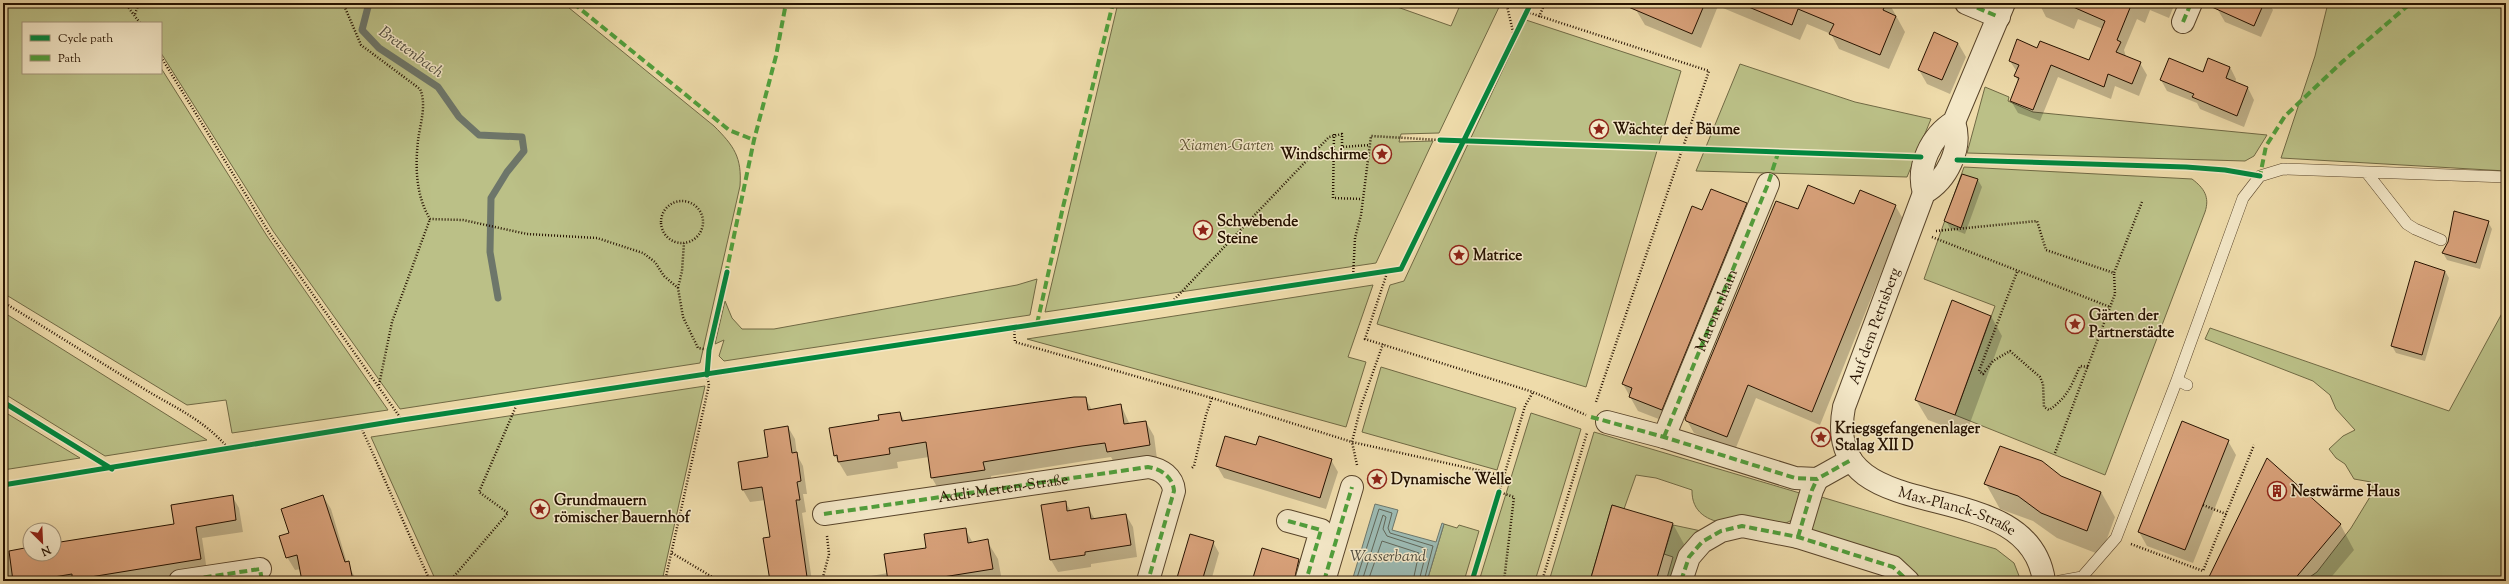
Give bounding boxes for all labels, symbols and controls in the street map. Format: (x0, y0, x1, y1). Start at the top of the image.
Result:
legend (22, 22, 162, 74)
water label: Brettenbach (373, 22, 448, 85)
text: Cycle path (58, 30, 113, 48)
text: Path (58, 50, 81, 68)
place icon: Wächter der Bäume (1588, 118, 1610, 140)
place label: Wächter der Bäume (1613, 120, 1740, 141)
park label: Xiamen-Garten (1180, 136, 1274, 157)
place icon: Windschirme (1371, 143, 1393, 165)
place label: Windschirme (1280, 145, 1368, 166)
place label: Schwebende Steine (1217, 212, 1298, 250)
place icon: Schwebende Steine (1192, 219, 1214, 241)
place icon: Matrice (1448, 244, 1470, 266)
place label: Matrice (1473, 246, 1522, 267)
street label: Auf dem Petrisberg (1844, 265, 1906, 388)
street label: Maronenhain (1691, 266, 1744, 355)
place label: Gärten der Partnerstädte (2089, 306, 2174, 344)
place icon: Gärten der Partnerstädte (2064, 313, 2086, 335)
place label: Kriegsgefangenenlager Stalag XII D (1835, 419, 1981, 457)
place icon: Kriegsgefangenenlager Stalag XII D (1810, 426, 1832, 448)
place icon: Dynamische Welle (1366, 468, 1388, 490)
street label: Addi-Merten-Straße (937, 470, 1070, 509)
place label: Dynamische Welle (1391, 470, 1512, 491)
building icon: Nestwärme Haus (2266, 480, 2288, 502)
place label: Nestwärme Haus (2291, 482, 2400, 503)
street label: Max-Planck-Straße (1895, 483, 2020, 542)
place label: Grundmauern römischer Bauernhof (554, 491, 692, 529)
place icon: Grundmauern römischer Bauernhof (529, 498, 551, 520)
north arrow (22, 522, 62, 562)
text: N (38, 541, 54, 559)
water label: Wasserband (1350, 546, 1426, 569)

